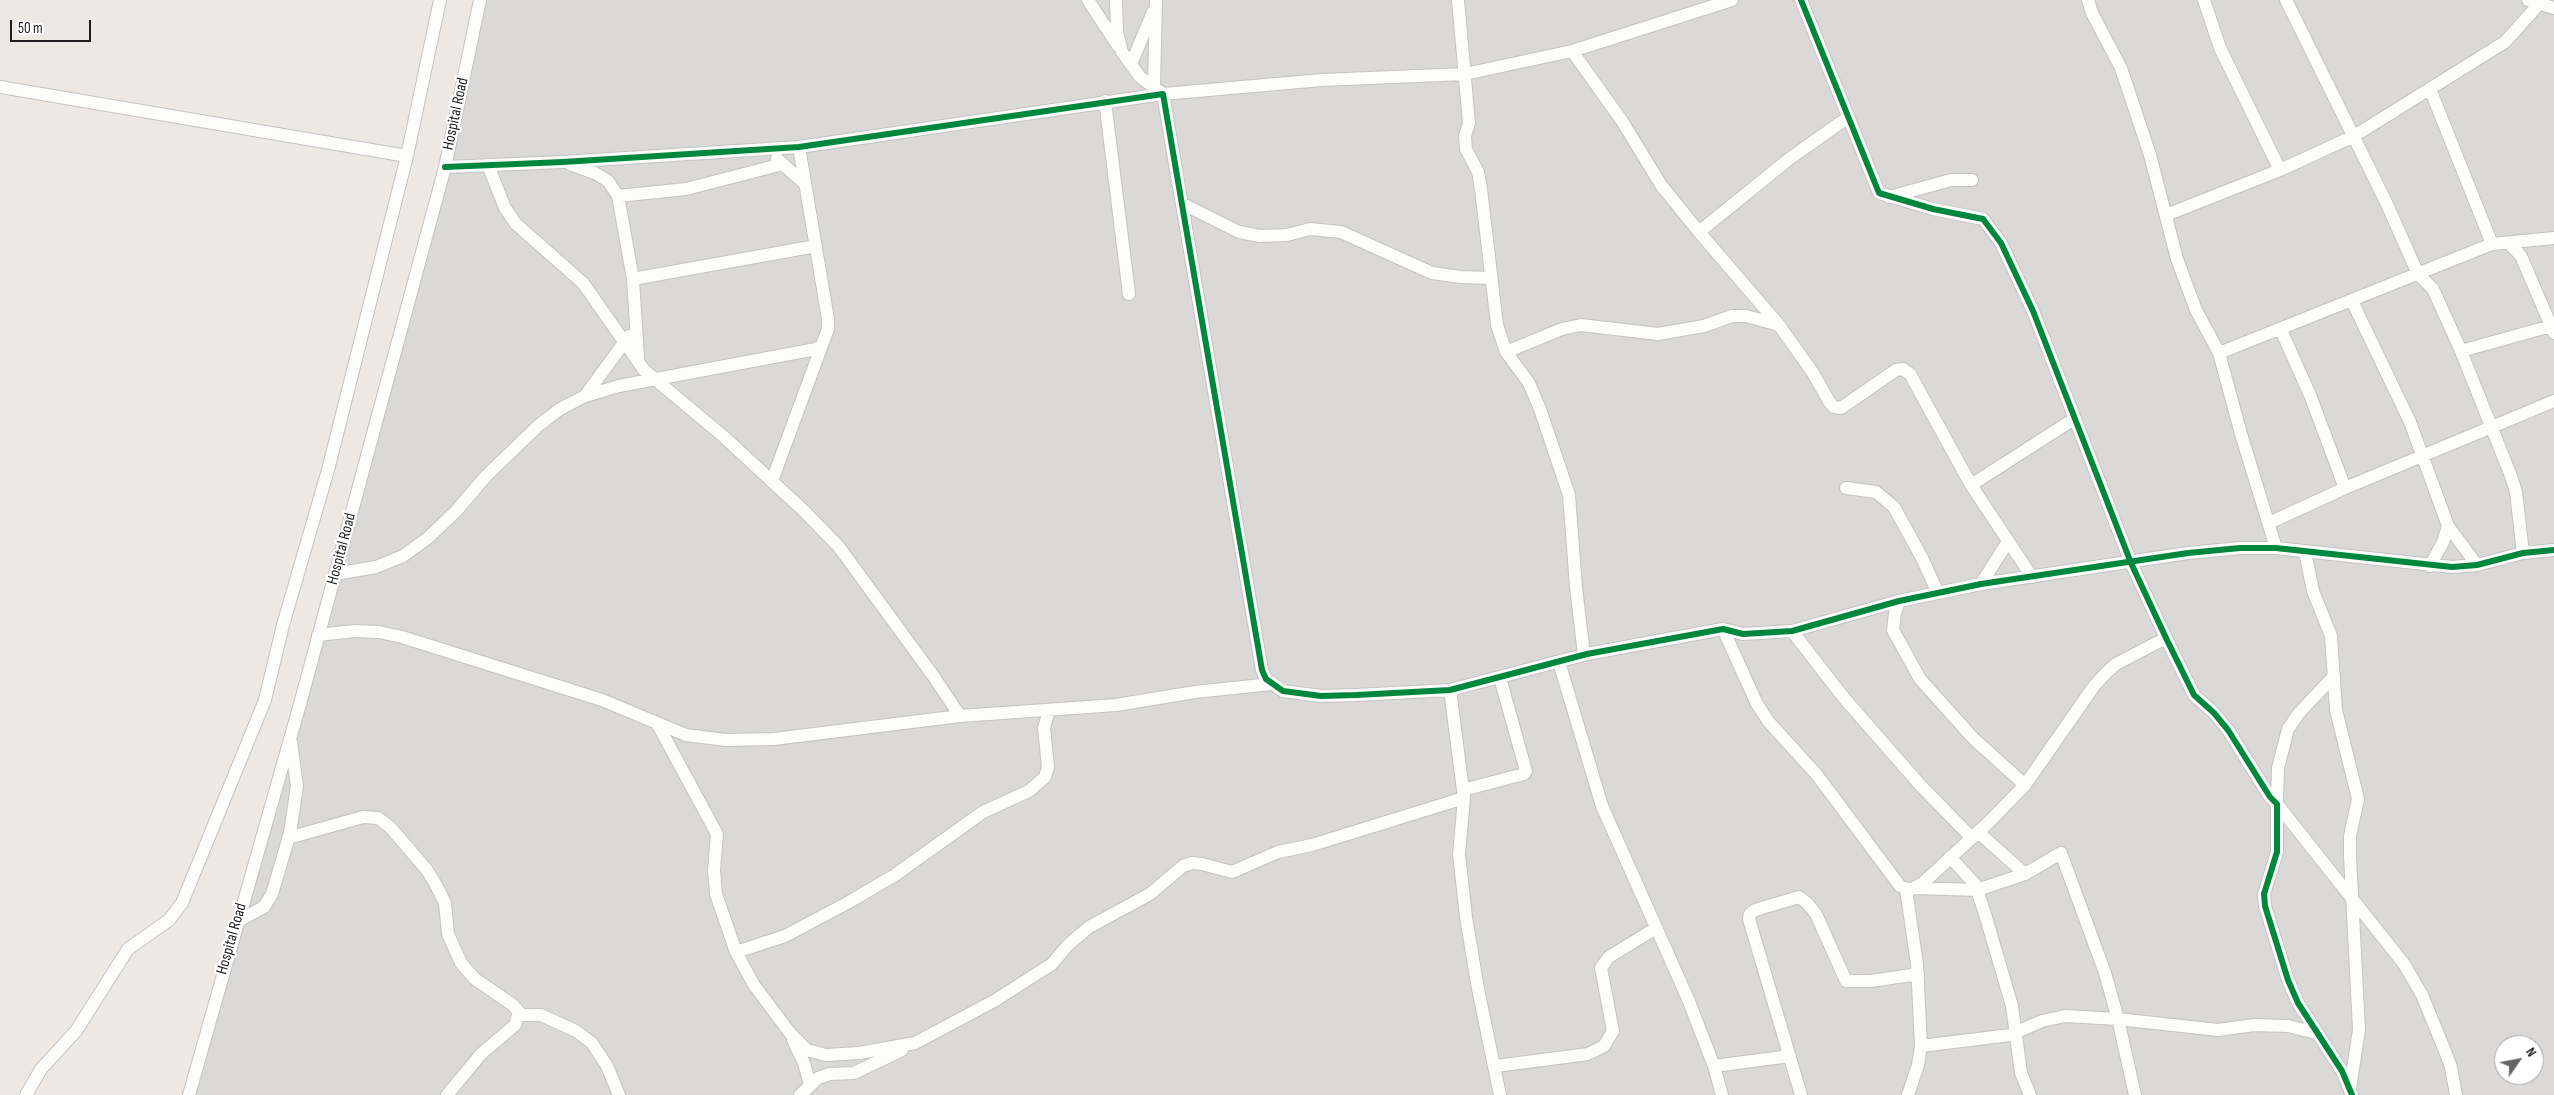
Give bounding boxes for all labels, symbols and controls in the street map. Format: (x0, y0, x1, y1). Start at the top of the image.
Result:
scale bar (12, 10, 94, 42)
text: 50 m (18, 19, 43, 38)
street label: Hospital Road (439, 76, 473, 152)
street label: Hospital Road (323, 511, 361, 587)
street label: Hospital Road (213, 901, 251, 977)
north arrow (2494, 1035, 2544, 1085)
text: N (2522, 1044, 2540, 1060)

